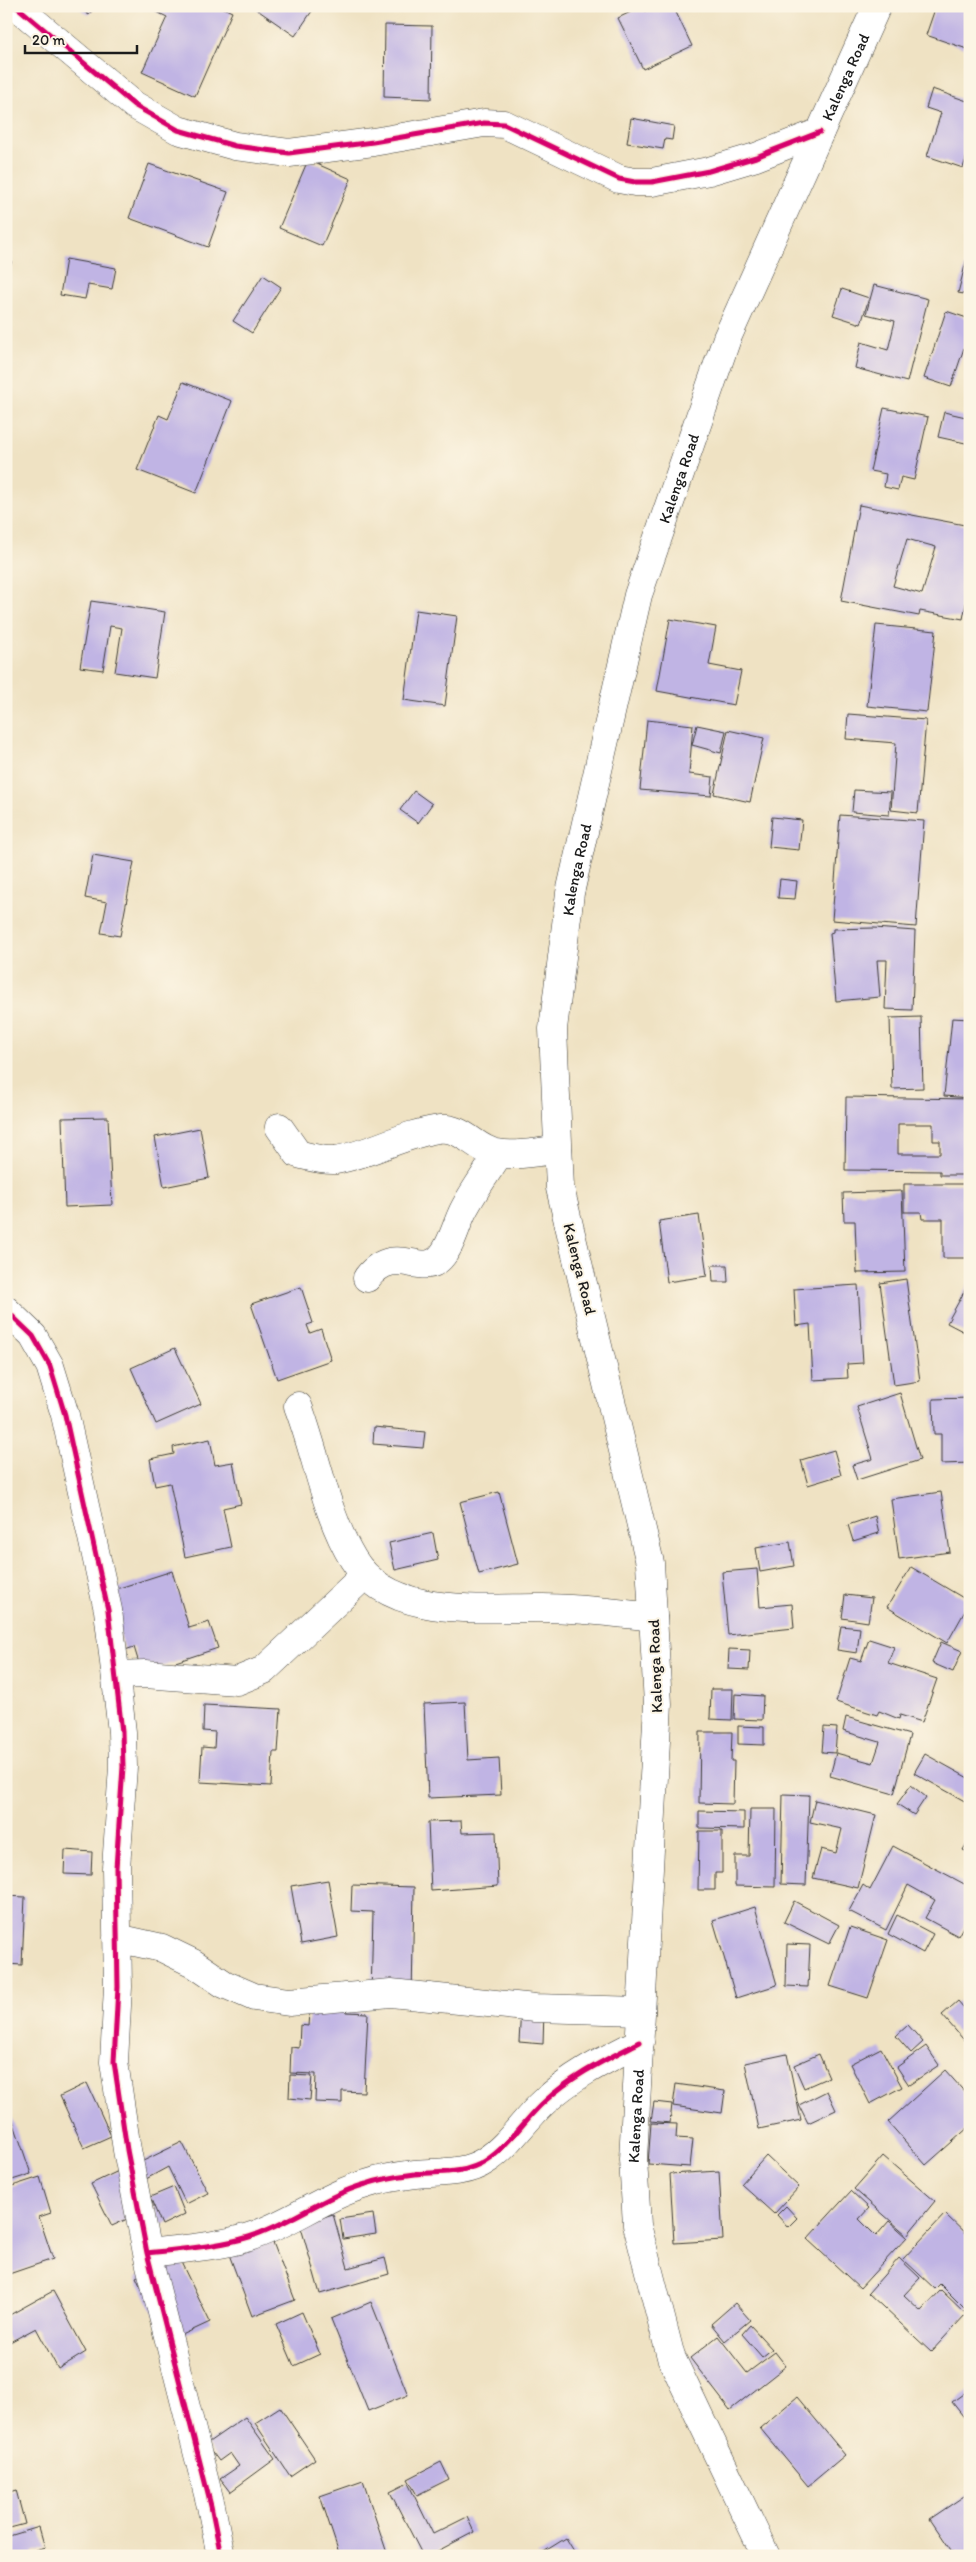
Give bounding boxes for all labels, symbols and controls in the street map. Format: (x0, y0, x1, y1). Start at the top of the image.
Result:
scale bar (25, 22, 138, 54)
street label: Kalenga Road (817, 30, 873, 123)
text: 20 m (32, 31, 66, 49)
street label: Kalenga Road (654, 431, 703, 526)
street label: Kalenga Road (558, 821, 595, 917)
street label: Kalenga Road (559, 1221, 601, 1317)
street label: Kalenga Road (644, 1619, 666, 1713)
street label: Kalenga Road (623, 2068, 647, 2163)

